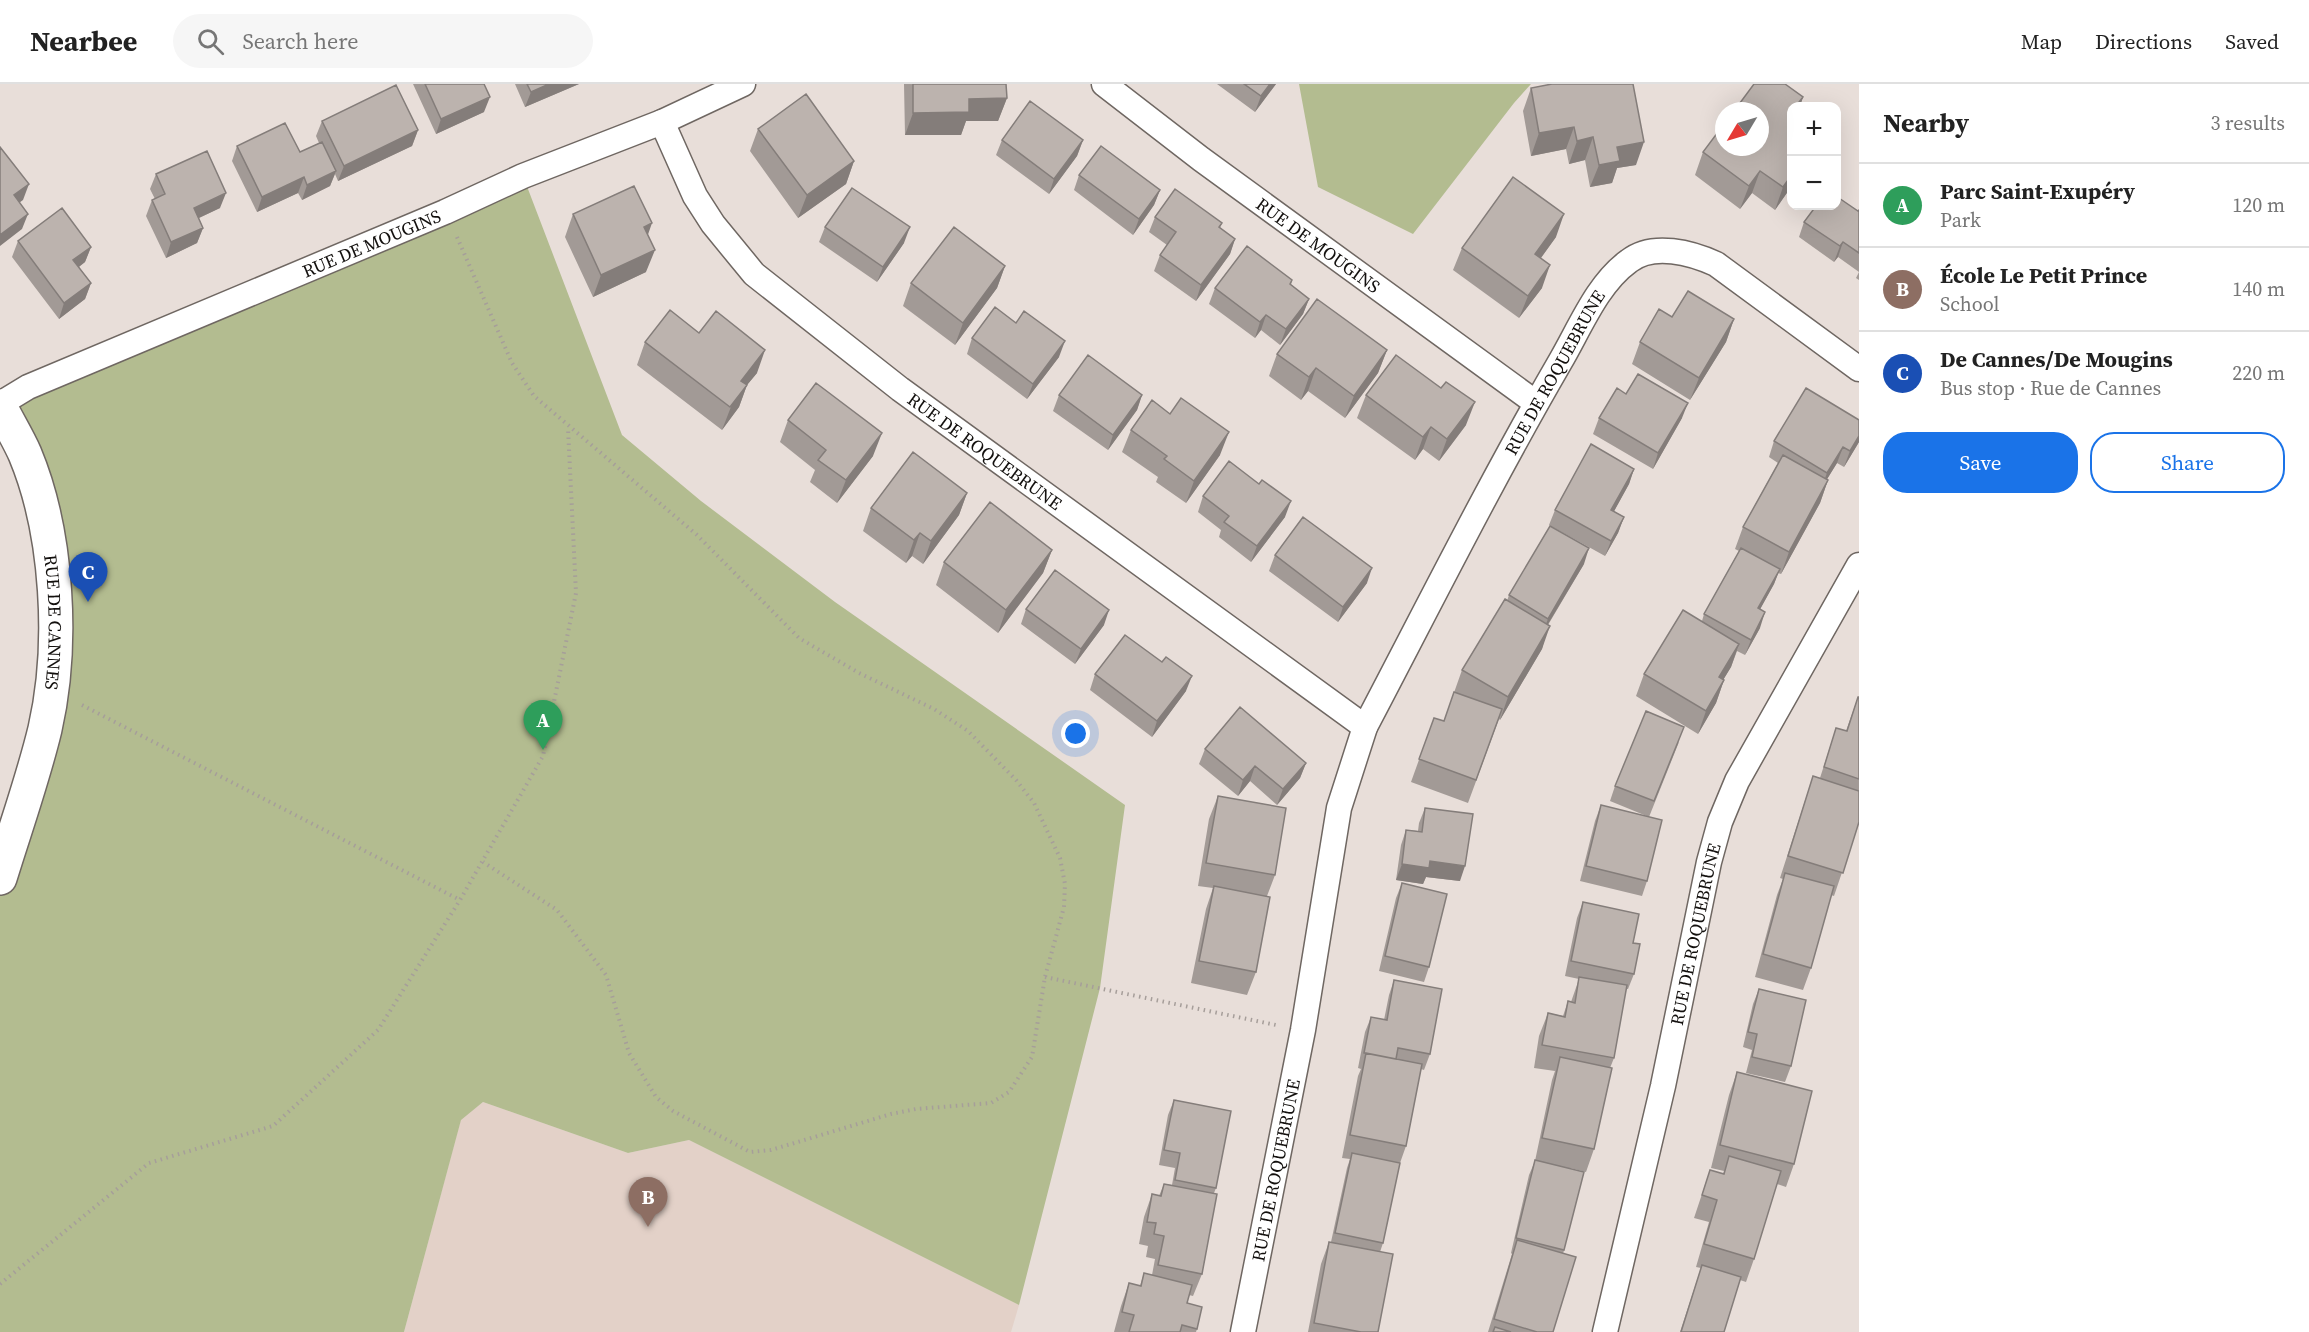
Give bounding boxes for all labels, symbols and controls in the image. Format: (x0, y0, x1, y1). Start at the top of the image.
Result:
search box (173, 14, 593, 68)
text: Nearbee (30, 22, 137, 60)
icon: search (194, 25, 227, 58)
text: Search here (242, 26, 358, 56)
text: Map (2021, 27, 2062, 56)
text: Directions (2095, 27, 2192, 56)
text: Saved (2225, 27, 2279, 56)
north arrow (1715, 102, 1769, 156)
map controls (1787, 102, 1841, 210)
button: + (1787, 102, 1841, 156)
text: Nearby (1883, 105, 1969, 141)
text: 3 results (2210, 109, 2285, 137)
button: − (1787, 156, 1841, 210)
text: Parc Saint-Exupéry (1940, 176, 2135, 206)
street label: RUE DE MOUGINS (1251, 191, 1386, 298)
text: A (1896, 191, 1909, 219)
text: 120 m (2232, 191, 2285, 219)
street label: RUE DE MOUGINS (298, 203, 444, 283)
text: Park (1940, 206, 1981, 234)
text: École Le Petit Prince (1940, 260, 2147, 290)
text: B (1896, 275, 1909, 303)
text: 140 m (2232, 275, 2285, 303)
street label: RUE DE ROQUEBRUNE (1498, 285, 1611, 459)
text: School (1940, 290, 2000, 318)
text: De Cannes/De Mougins (1940, 344, 2173, 374)
text: C (1896, 359, 1909, 387)
text: 220 m (2232, 359, 2285, 387)
text: Bus stop · Rue de Cannes (1940, 374, 2161, 402)
street label: RUE DE ROQUEBRUNE (903, 386, 1068, 516)
button: Save (1883, 432, 2078, 493)
button: Share (2090, 432, 2285, 493)
pin: C (68, 552, 107, 602)
street label: RUE DE CANNES (39, 553, 68, 691)
pin: A (524, 700, 562, 750)
your location (1061, 719, 1090, 748)
street label: RUE DE ROQUEBRUNE (1663, 840, 1726, 1027)
street label: RUE DE ROQUEBRUNE (1245, 1077, 1306, 1264)
pin: B (628, 1178, 668, 1227)

